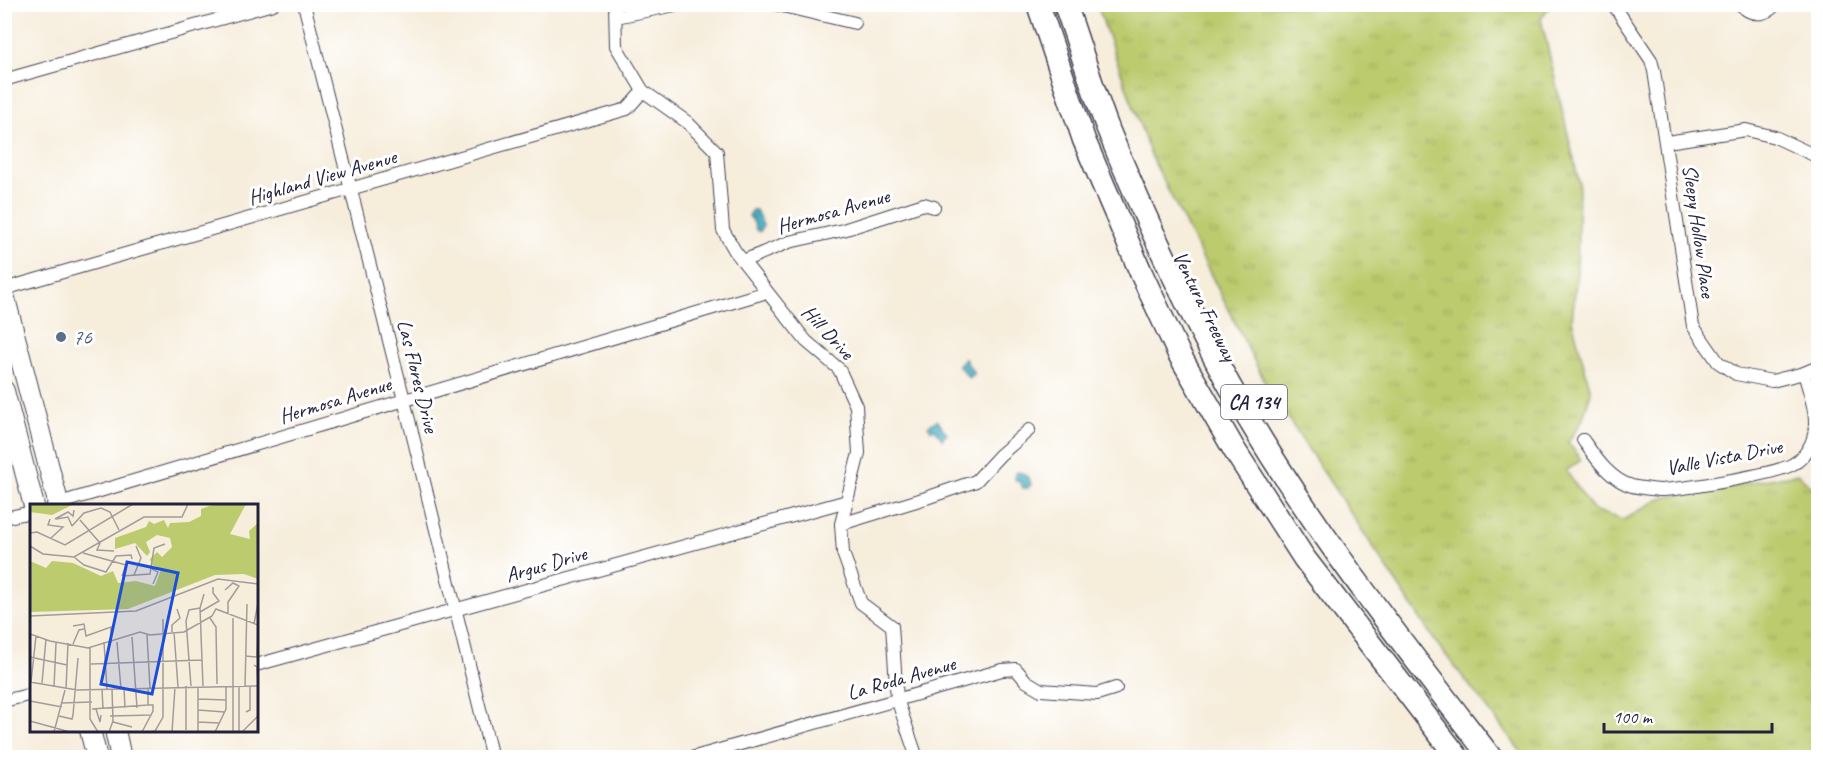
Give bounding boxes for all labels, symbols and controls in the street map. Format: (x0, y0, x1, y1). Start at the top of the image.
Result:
street label: Highland View Avenue (245, 143, 401, 211)
street label: Sleepy Hollow Place (1677, 163, 1721, 300)
street label: Hermosa Avenue (774, 182, 893, 239)
street label: Ventura Freeway (1167, 247, 1244, 367)
street label: Hill Drive (796, 299, 861, 366)
street label: Las Flores Drive (391, 317, 445, 436)
place label: 76 (73, 324, 92, 350)
marker: 76 (54, 330, 68, 344)
street label: Hermosa Avenue (276, 370, 395, 429)
road number: CA 134 (1221, 385, 1287, 419)
street label: Valle Vista Drive (1664, 433, 1785, 481)
inset map (30, 504, 258, 732)
street label: Argus Drive (503, 540, 591, 588)
street label: La Roda Avenue (844, 650, 959, 706)
scale bar (1604, 696, 1772, 734)
text: 100 m (1613, 706, 1654, 728)

